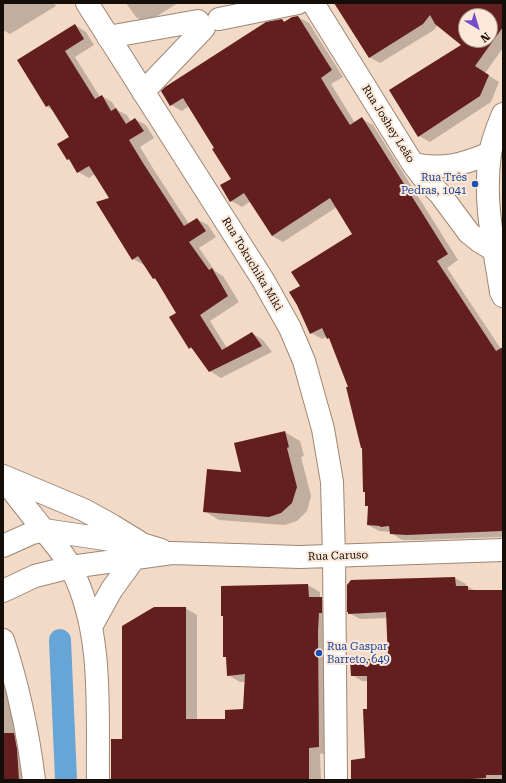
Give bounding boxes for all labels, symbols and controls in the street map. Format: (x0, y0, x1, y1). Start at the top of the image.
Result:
north arrow (458, 8, 498, 48)
text: N (478, 29, 492, 45)
street label: Rua Joshey Leão (359, 83, 417, 165)
place label: Rua Três Pedras, 1041 (401, 171, 467, 197)
marker: Rua Três Pedras, 1041 (470, 179, 480, 189)
street label: Rua Tokuchika Miki (219, 215, 285, 313)
street label: Rua Caruso (308, 548, 368, 564)
place label: Rua Gaspar Barreto, 649 (327, 640, 390, 666)
marker: Rua Gaspar Barreto, 649 (314, 648, 324, 658)

